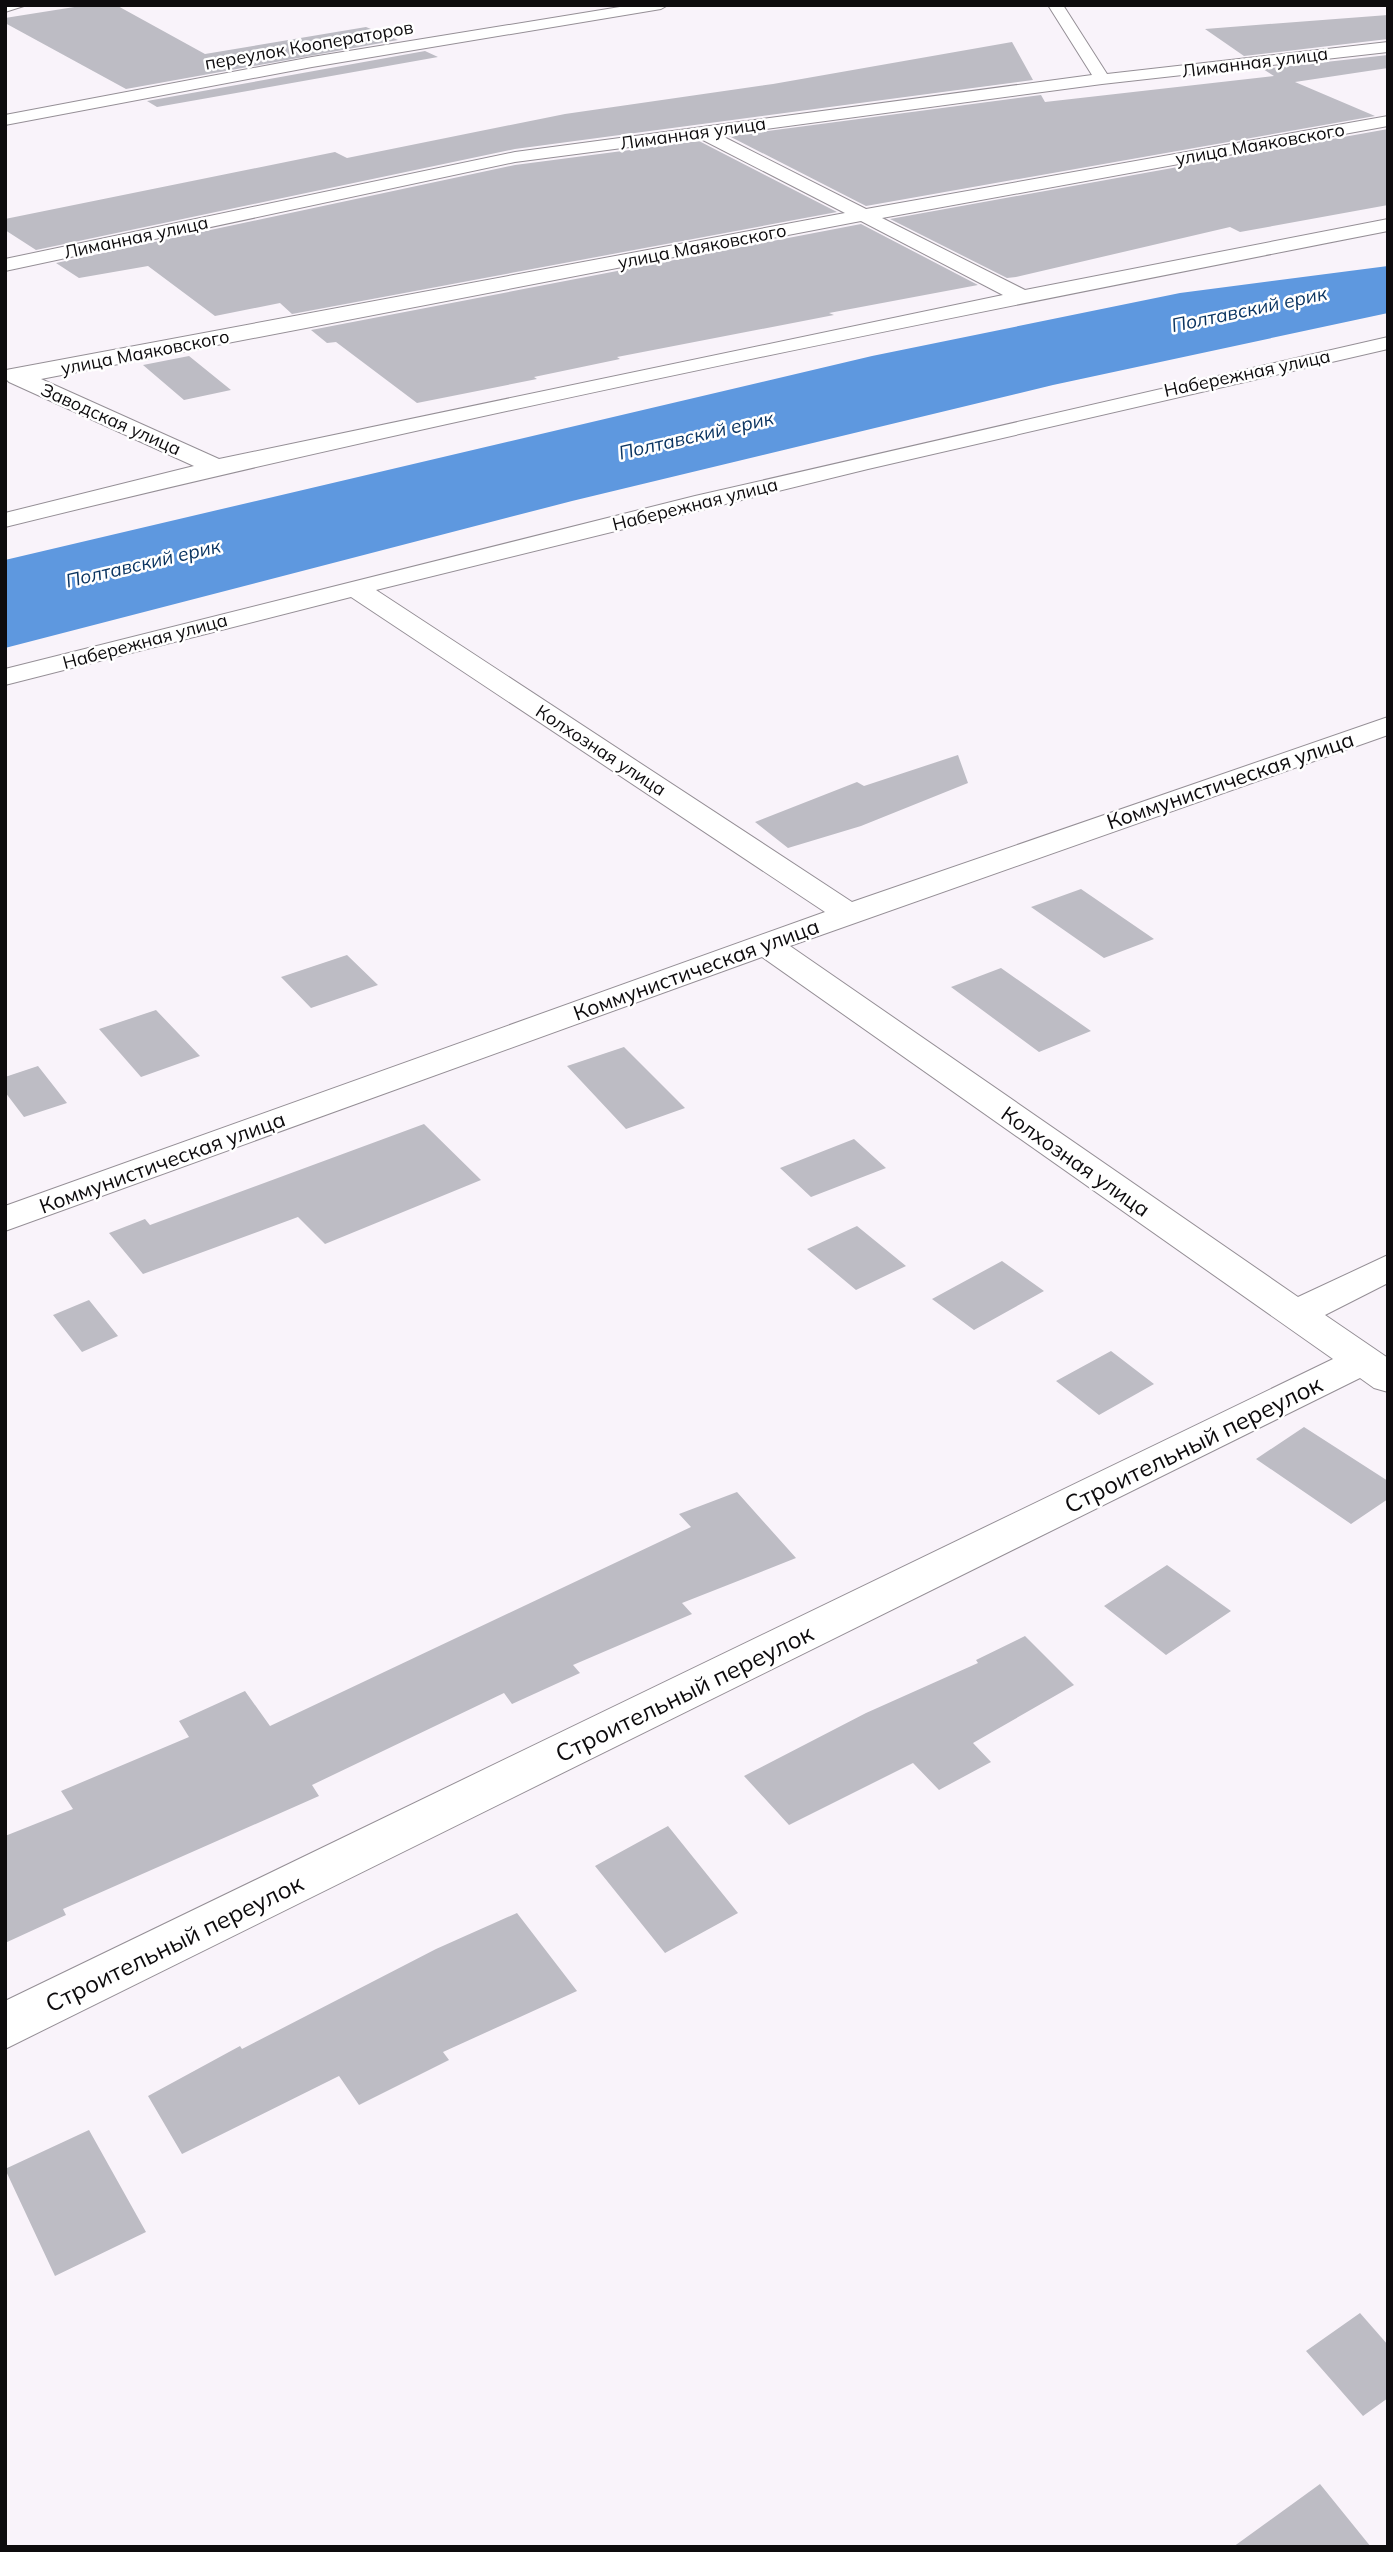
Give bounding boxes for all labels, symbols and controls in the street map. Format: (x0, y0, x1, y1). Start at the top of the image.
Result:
street label: переулок Кооператоров (203, 15, 415, 75)
street label: Лиманная улица (1181, 42, 1329, 82)
street label: Лиманная улица (619, 111, 767, 155)
street label: улица Маяковского (1174, 118, 1346, 170)
street label: Лиманная улица (62, 210, 210, 264)
street label: улица Маяковского (616, 218, 788, 274)
water label: Полтавский ерик (1169, 281, 1330, 337)
street label: улица Маяковского (59, 324, 231, 380)
street label: Набережная улица (1162, 344, 1332, 402)
street label: Заводская улица (37, 378, 185, 460)
water label: Полтавский ерик (616, 405, 777, 465)
street label: Набережная улица (610, 472, 780, 536)
water label: Полтавский ерик (63, 533, 224, 593)
street label: Набережная улица (60, 608, 230, 674)
street label: Колхозная улица (532, 699, 670, 801)
street label: Коммунистическая улица (1103, 725, 1357, 835)
street label: Коммунистическая улица (570, 912, 822, 1026)
street label: Колхозная улица (997, 1100, 1155, 1222)
street label: Коммунистическая улица (36, 1105, 288, 1219)
street label: Строительный переулок (1059, 1368, 1327, 1520)
street label: Строительный переулок (550, 1617, 818, 1769)
street label: Строительный переулок (40, 1867, 308, 2019)

